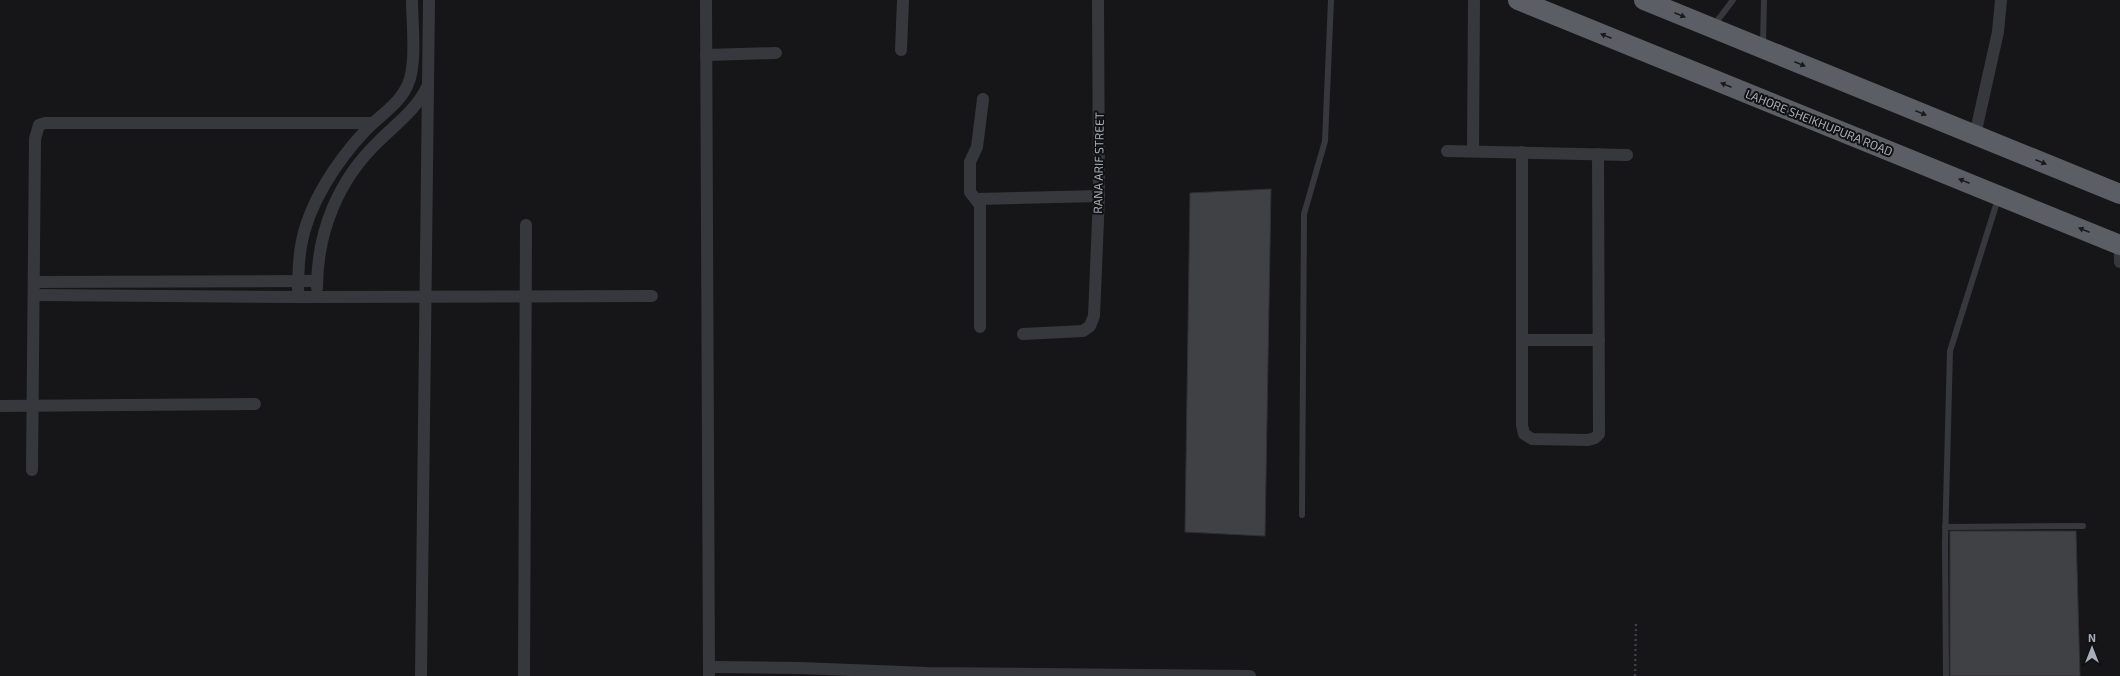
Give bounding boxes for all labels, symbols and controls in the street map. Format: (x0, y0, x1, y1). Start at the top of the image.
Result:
one-way arrow (1674, 12, 1686, 18)
one-way arrow (1600, 33, 1611, 39)
one-way arrow (1795, 61, 1807, 67)
one-way arrow (1721, 82, 1732, 88)
street label: LAHORE SHEIKHUPURA ROAD (1744, 86, 1895, 158)
one-way arrow (1915, 110, 1927, 116)
street label: RANA ARIF STREET (1090, 112, 1106, 214)
one-way arrow (2035, 158, 2047, 165)
one-way arrow (1957, 178, 1969, 184)
one-way arrow (2077, 227, 2089, 233)
north arrow (2072, 628, 2112, 668)
text: N (2088, 631, 2096, 644)

